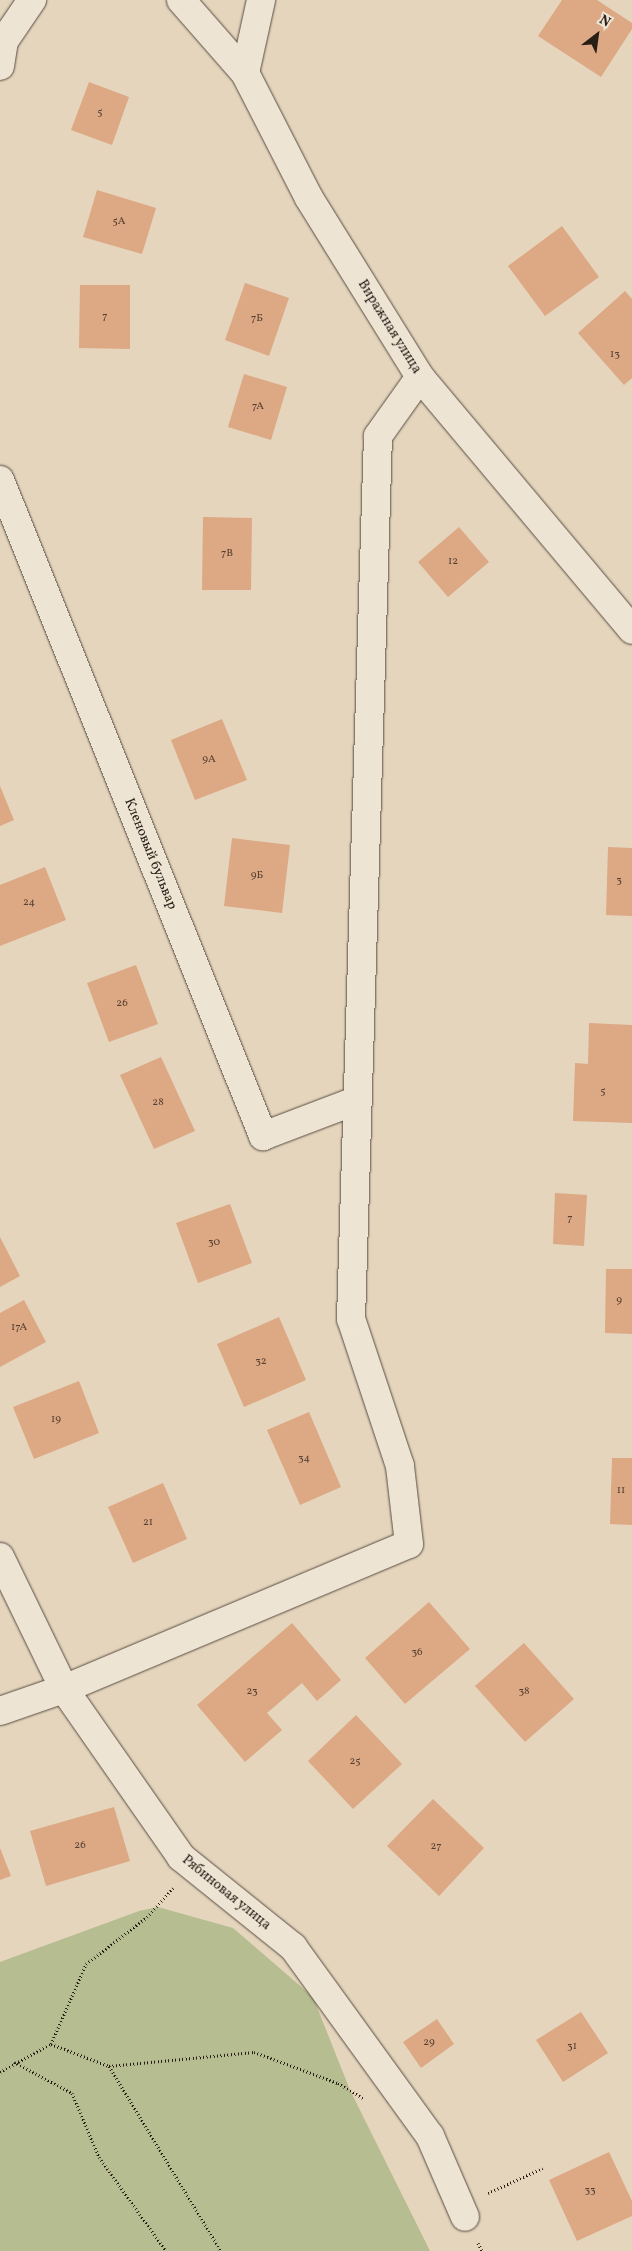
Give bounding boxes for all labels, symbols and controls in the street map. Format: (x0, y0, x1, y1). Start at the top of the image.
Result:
north arrow (572, 10, 622, 60)
text: N (596, 11, 614, 32)
house number: 5 (97, 106, 103, 120)
house number: 5А (112, 215, 126, 229)
street label: Виражная улица (353, 277, 425, 377)
house number: 7 (102, 310, 108, 324)
house number: 7Б (251, 312, 263, 326)
house number: 13 (610, 348, 620, 362)
house number: 7А (252, 400, 264, 414)
house number: 7В (221, 547, 233, 561)
house number: 12 (448, 555, 458, 569)
house number: 9А (202, 753, 216, 767)
street label: Кленовый бульвар (120, 796, 180, 912)
house number: 9Б (251, 869, 263, 883)
house number: 3 (616, 874, 622, 888)
house number: 24 (23, 896, 35, 910)
house number: 26 (116, 997, 128, 1011)
house number: 5 (600, 1085, 606, 1099)
house number: 28 (152, 1096, 164, 1110)
house number: 7 (567, 1212, 573, 1226)
house number: 30 (208, 1236, 220, 1250)
house number: 9 (616, 1294, 622, 1308)
house number: 17А (11, 1321, 27, 1335)
house number: 32 (255, 1355, 267, 1369)
house number: 19 (51, 1413, 61, 1427)
house number: 34 (298, 1452, 310, 1466)
house number: 11 (617, 1484, 625, 1498)
house number: 21 (143, 1516, 153, 1530)
house number: 36 (411, 1646, 423, 1660)
house number: 23 (246, 1685, 258, 1699)
house number: 38 (518, 1685, 530, 1699)
house number: 25 (349, 1755, 361, 1769)
house number: 26 (74, 1839, 86, 1853)
house number: 27 (431, 1840, 441, 1854)
street label: Рябиновая улица (178, 1852, 274, 1934)
house number: 29 (423, 2036, 435, 2050)
house number: 31 (567, 2040, 577, 2054)
house number: 33 (584, 2184, 596, 2198)

